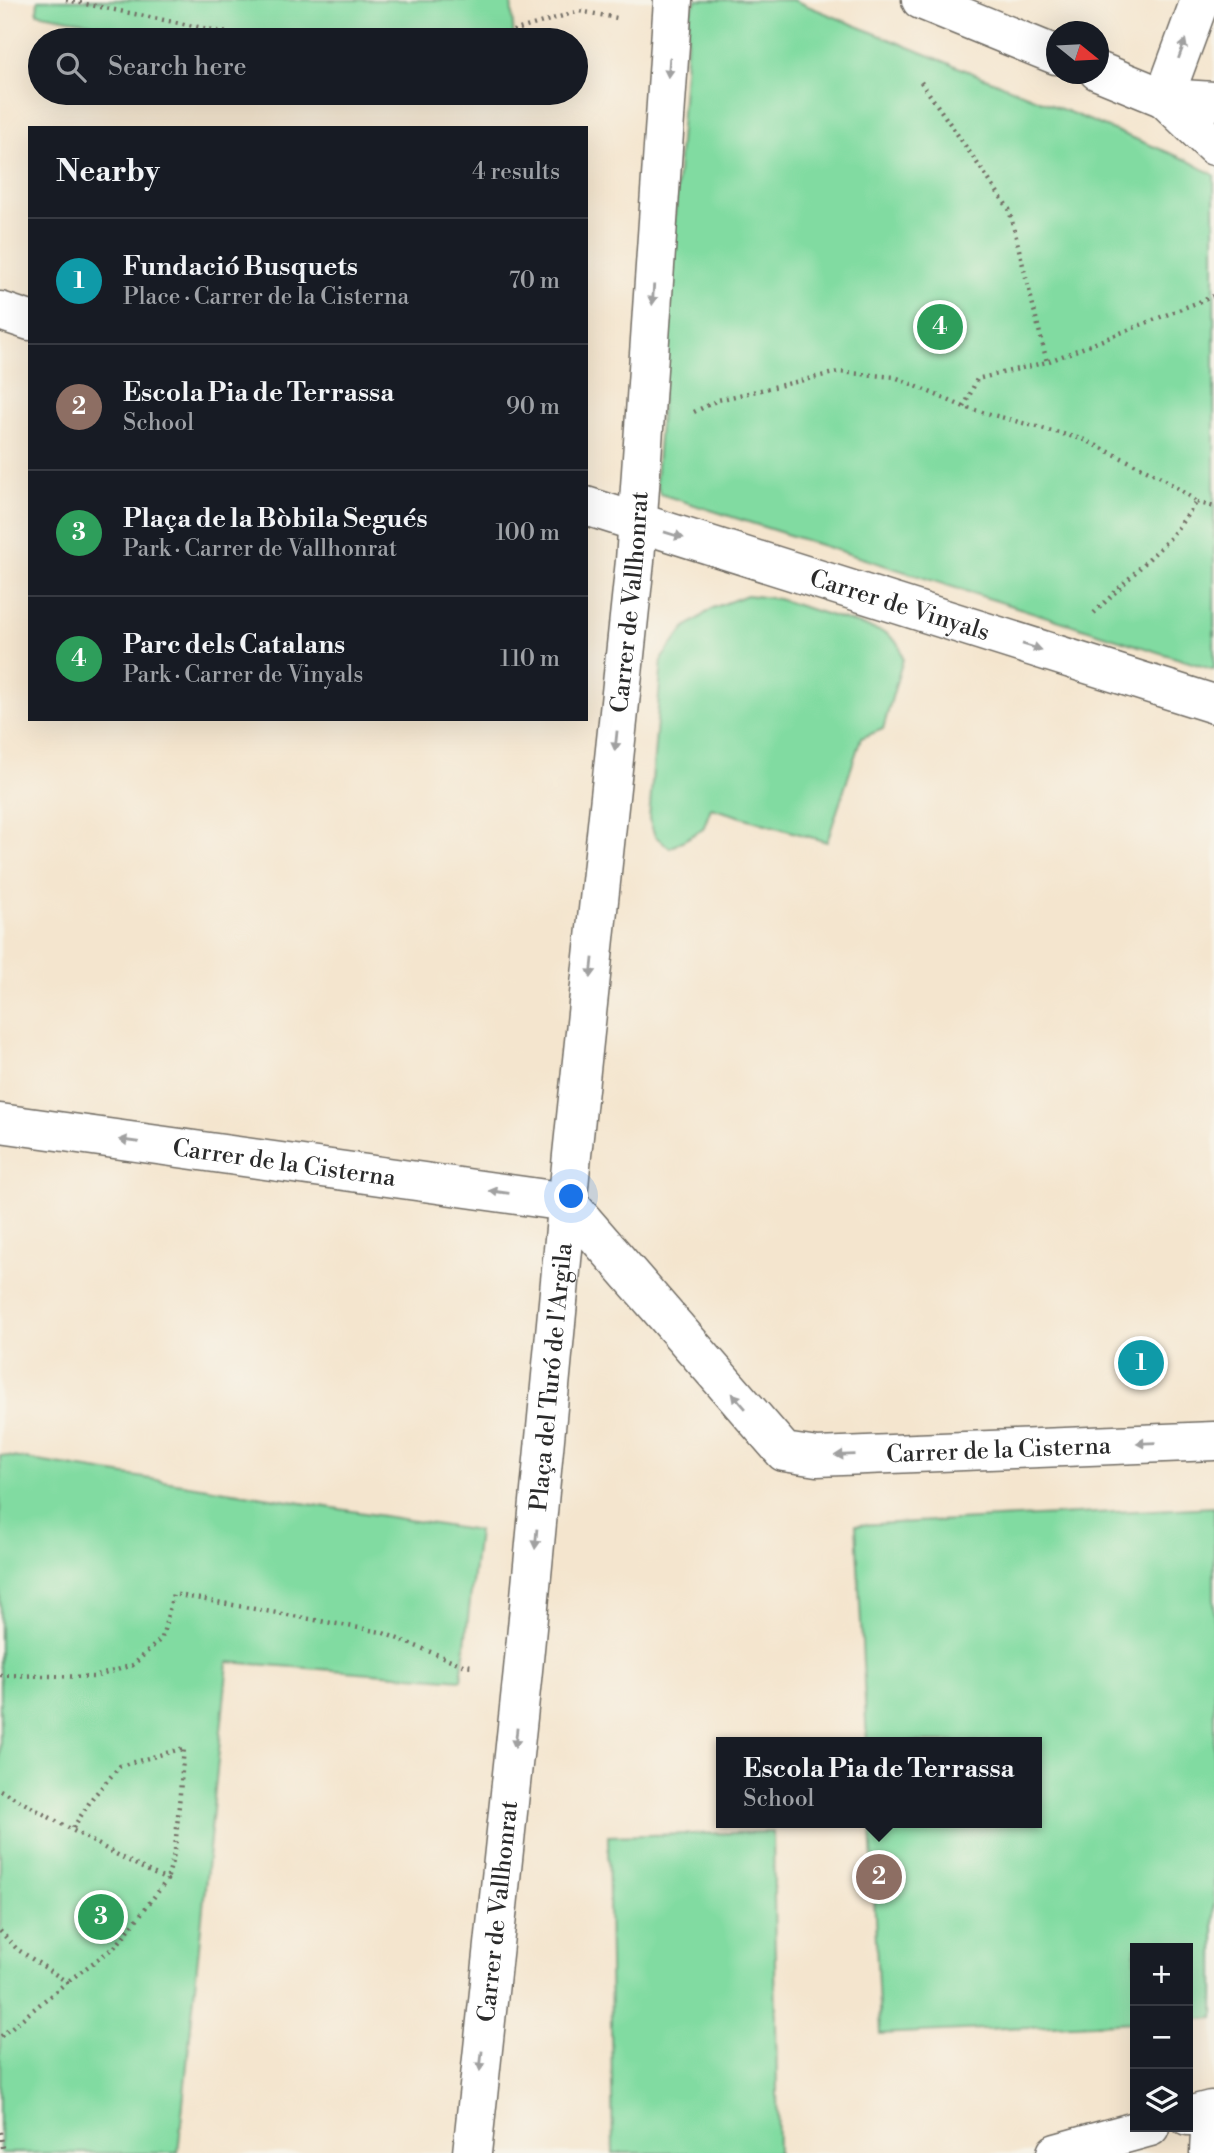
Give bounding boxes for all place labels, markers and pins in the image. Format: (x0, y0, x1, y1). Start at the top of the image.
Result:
pin: 4 (917, 301, 963, 353)
pin: 1 (1118, 1337, 1164, 1389)
pin: 2 (856, 1851, 902, 1903)
pin: 3 (78, 1891, 124, 1943)

